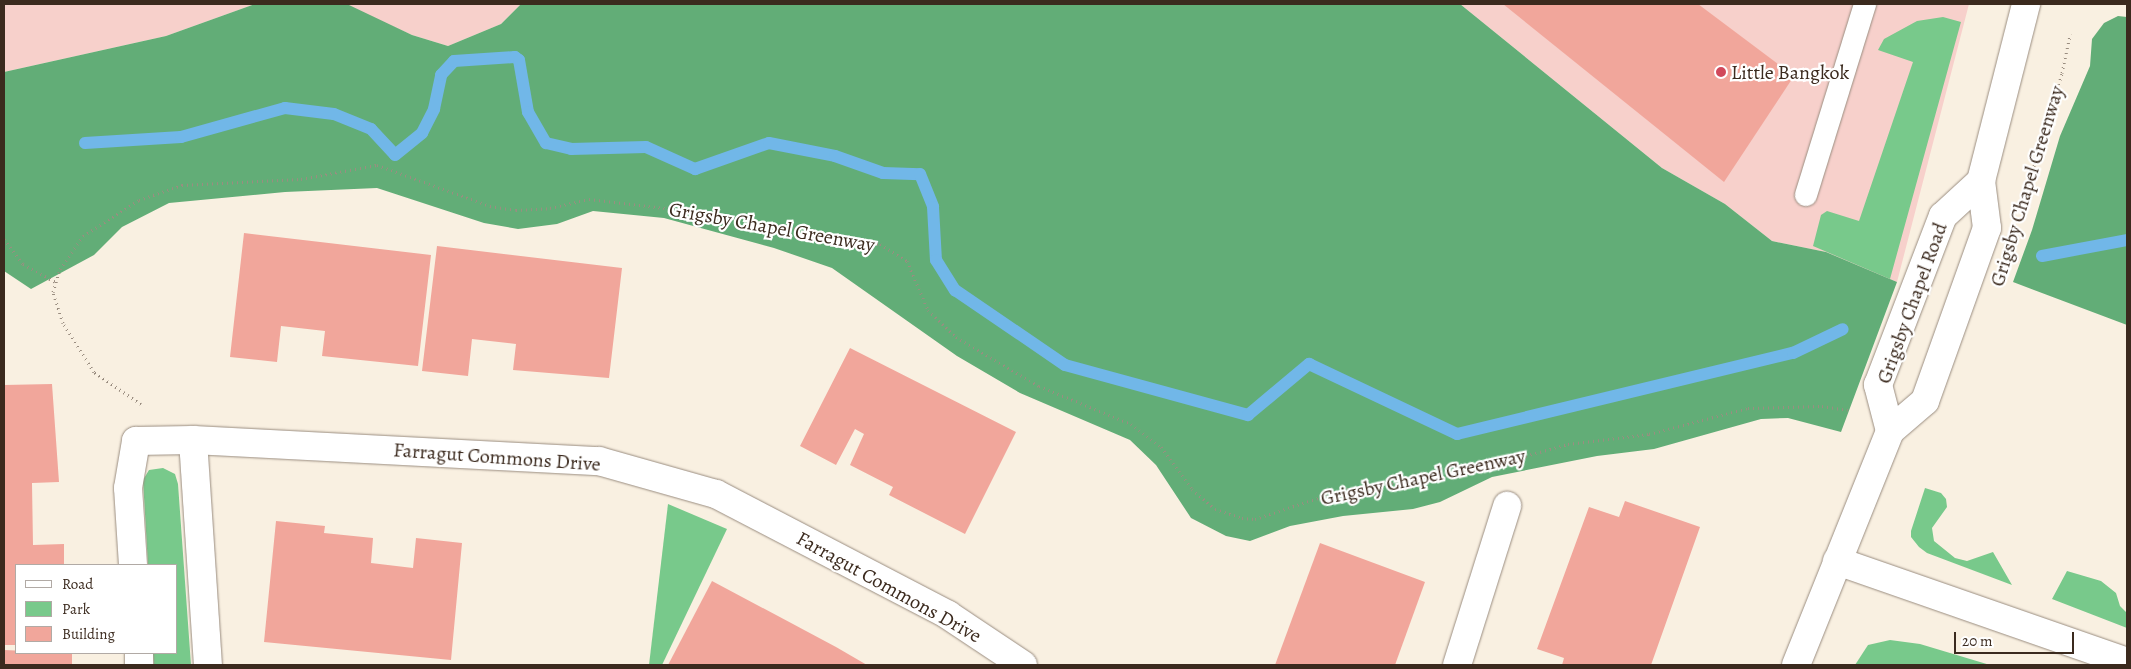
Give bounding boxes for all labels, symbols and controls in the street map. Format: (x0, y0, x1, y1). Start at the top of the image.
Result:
place label: Little Bangkok (1731, 60, 1849, 84)
marker: Little Bangkok (1715, 66, 1727, 78)
street label: Grigsby Chapel Greenway (1985, 83, 2069, 289)
street label: Grigsby Chapel Greenway (667, 197, 877, 257)
street label: Grigsby Chapel Road (1872, 219, 1952, 387)
street label: Farragut Commons Drive (393, 438, 601, 476)
street label: Grigsby Chapel Greenway (1319, 444, 1527, 510)
street label: Farragut Commons Drive (792, 526, 986, 648)
legend (15, 564, 178, 654)
text: Road (62, 574, 93, 594)
text: Park (62, 599, 90, 619)
scale bar (1956, 622, 2076, 654)
text: Building (62, 624, 115, 644)
text: 20 m (1962, 631, 1993, 651)

